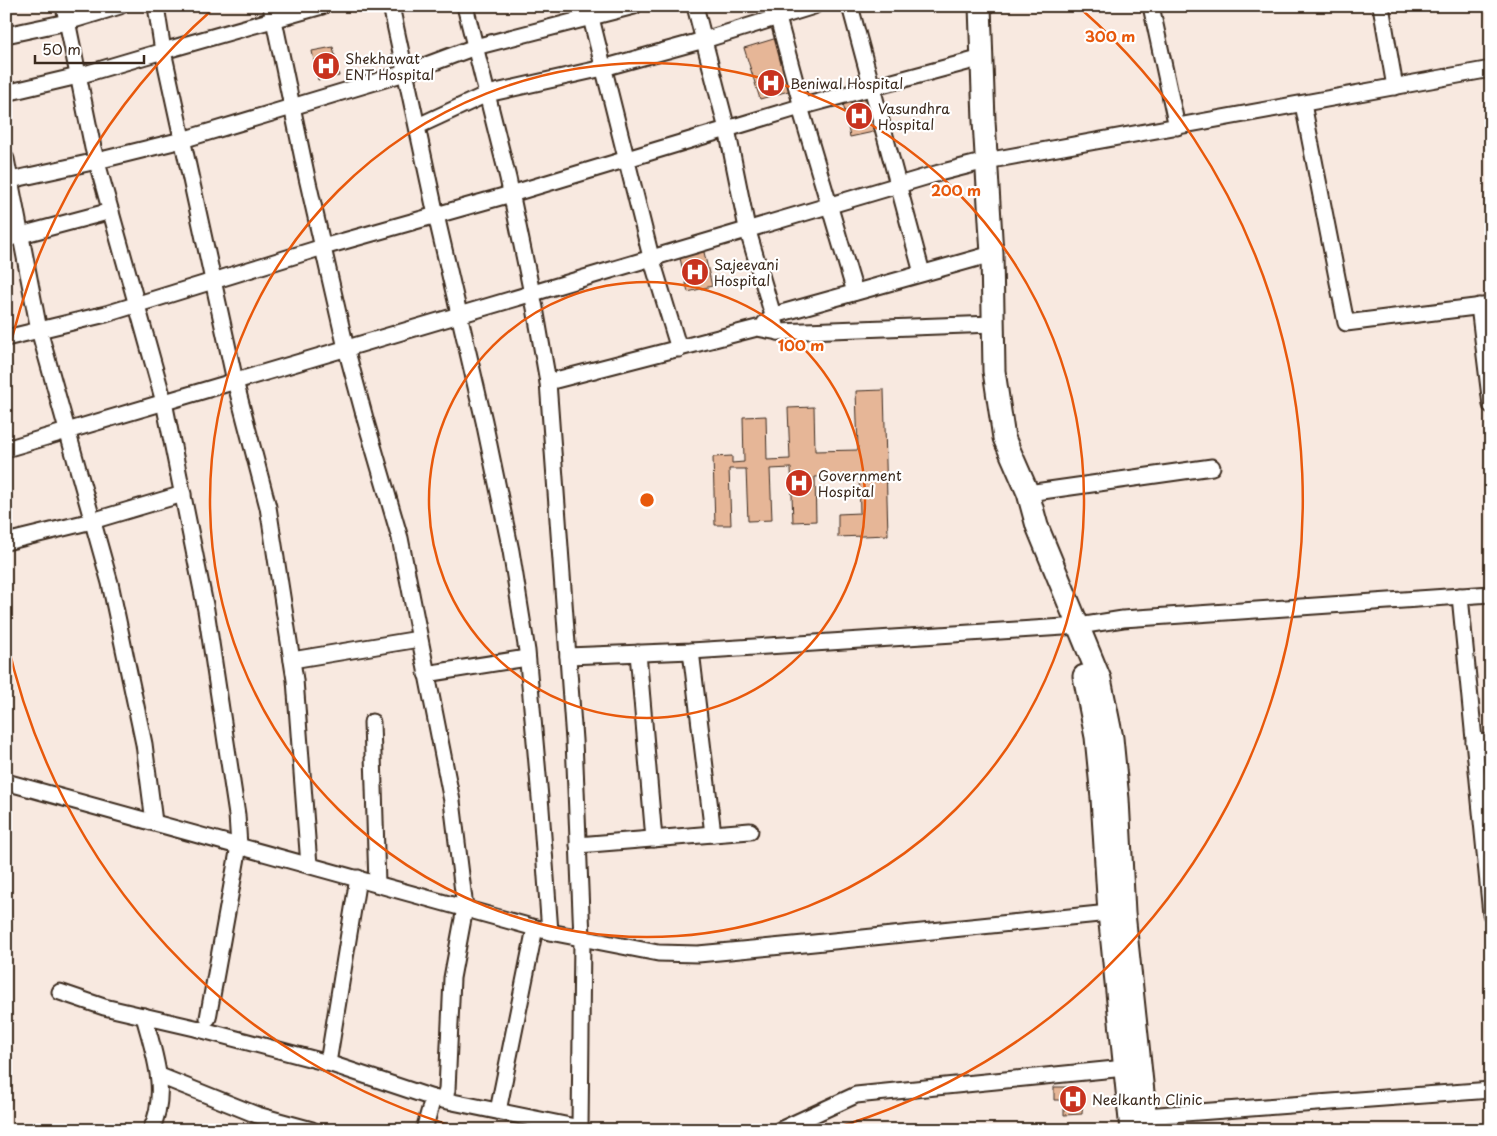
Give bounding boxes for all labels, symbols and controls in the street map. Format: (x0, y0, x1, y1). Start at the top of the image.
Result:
text: 300 m (1085, 24, 1135, 47)
scale bar (35, 32, 144, 64)
text: 50 m (42, 37, 81, 60)
place label: Shekhawat ENT Hospital (345, 48, 434, 85)
hospital icon: Shekhawat ENT Hospital (311, 51, 341, 81)
hospital icon: Beniwal Hospital (756, 68, 786, 98)
place label: Beniwal Hospital (790, 73, 903, 94)
place label: Vasundhra Hospital (878, 98, 950, 135)
hospital icon: Vasundhra Hospital (844, 101, 874, 131)
text: 200 m (931, 178, 981, 201)
place label: Sajeevani Hospital (714, 254, 779, 291)
hospital icon: Sajeevani Hospital (680, 257, 710, 287)
text: 100 m (778, 333, 824, 356)
place label: Government Hospital (818, 465, 902, 502)
hospital icon: Government Hospital (784, 468, 814, 498)
centre of rings (638, 491, 656, 509)
hospital icon: Neelkanth Clinic (1058, 1084, 1088, 1114)
place label: Neelkanth Clinic (1092, 1089, 1202, 1110)

